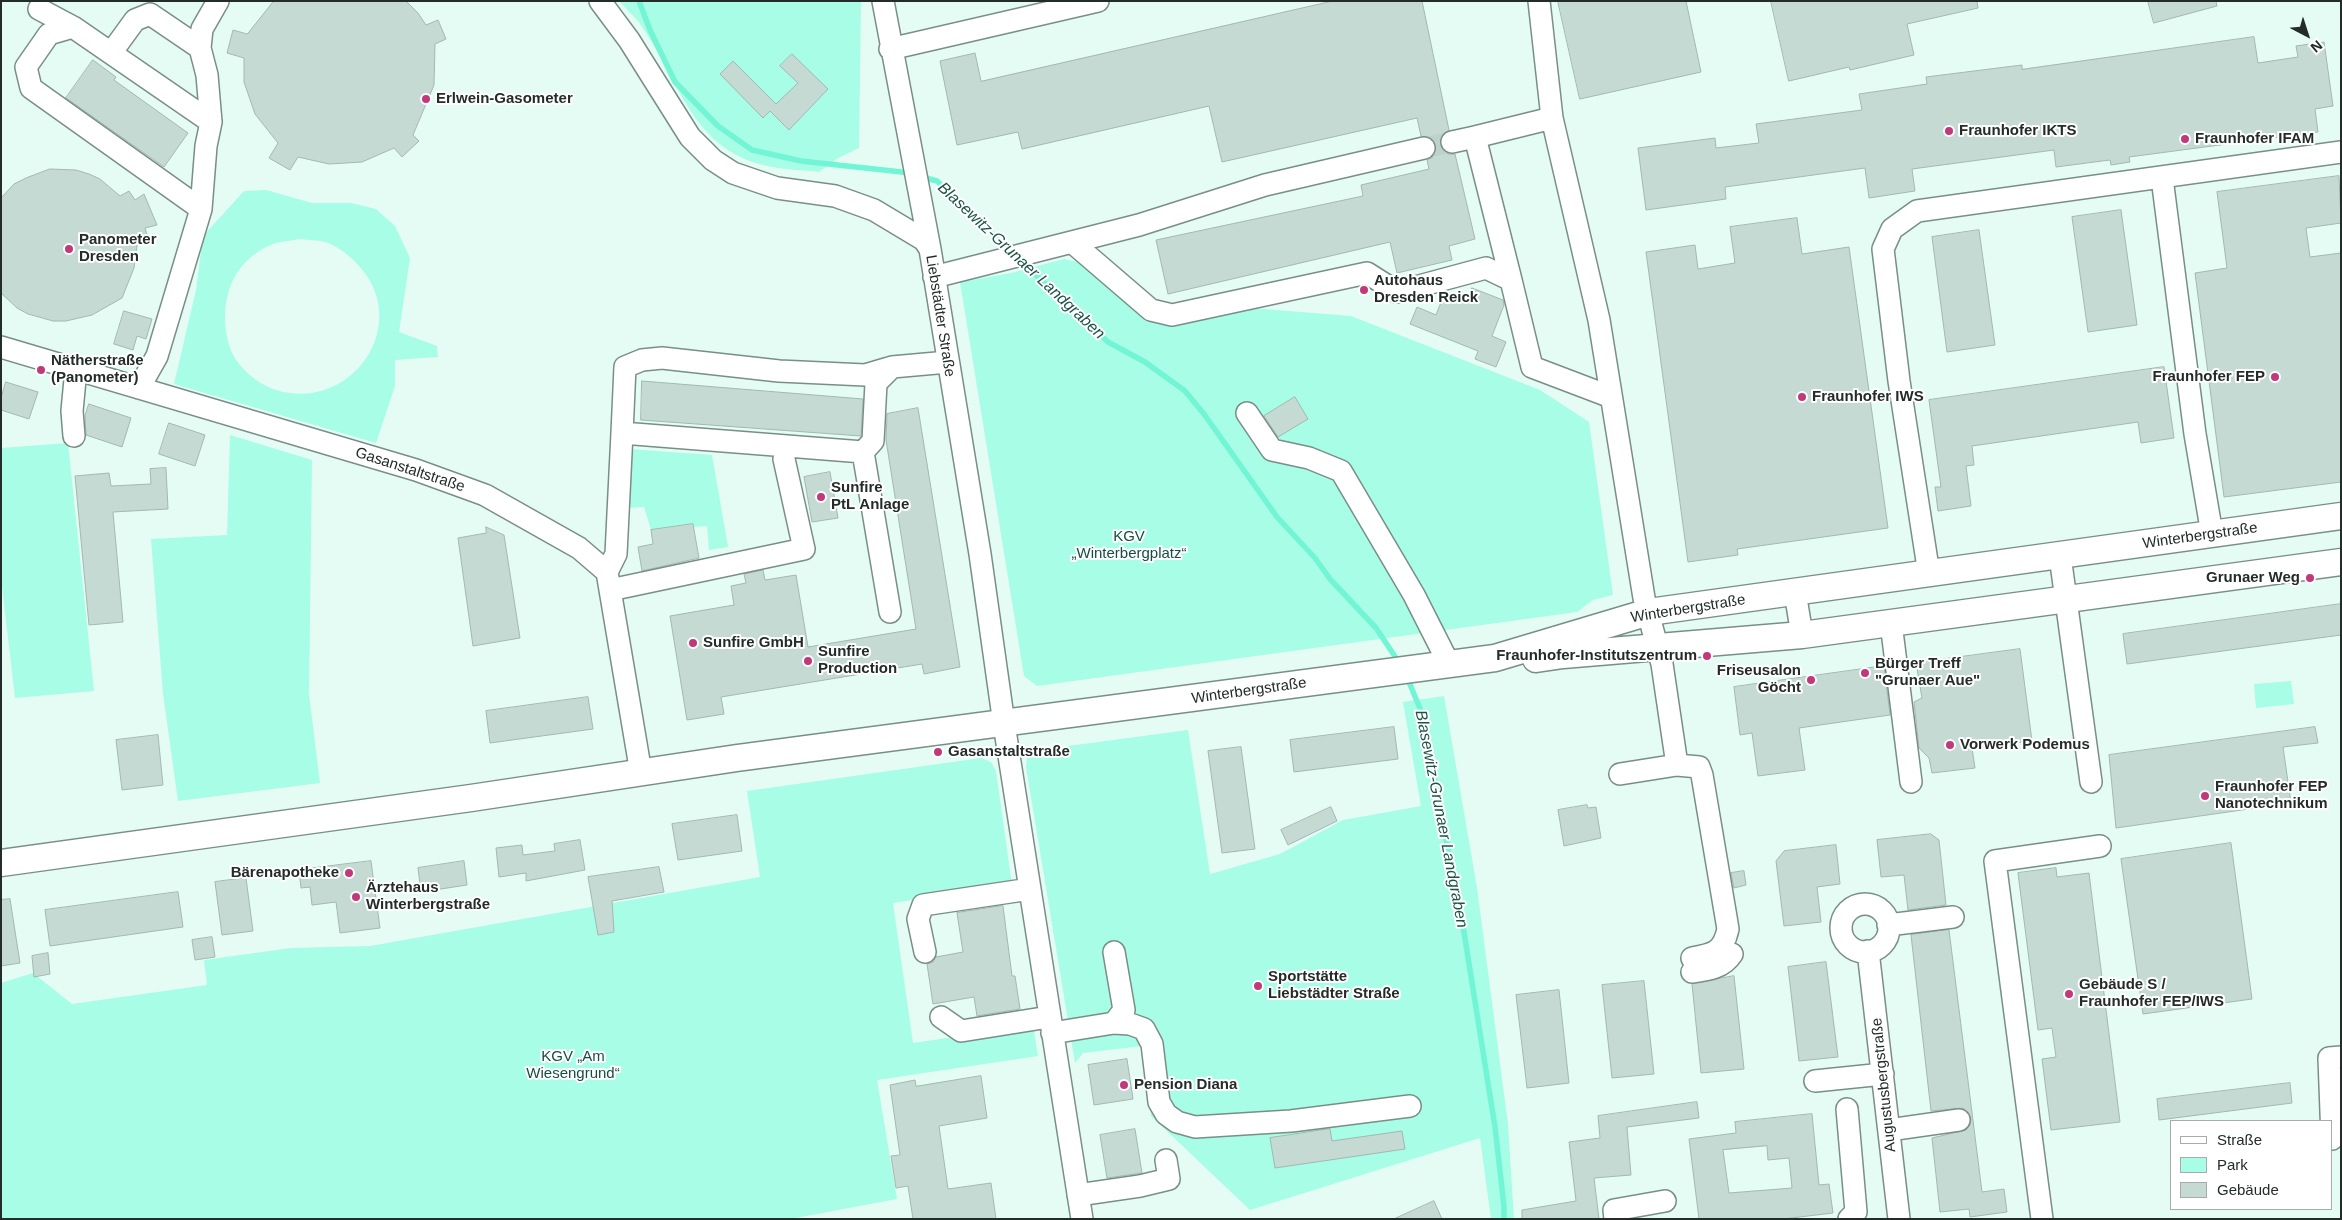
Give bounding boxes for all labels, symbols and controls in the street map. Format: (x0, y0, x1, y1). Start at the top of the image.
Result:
north arrow (2282, 10, 2332, 60)
text: N (2308, 37, 2326, 56)
place label: Erlwein-Gasometer (436, 90, 573, 108)
marker: Erlwein-Gasometer (420, 93, 432, 105)
place label: Fraunhofer IKTS (1959, 122, 2077, 140)
marker: Fraunhofer IKTS (1943, 125, 1955, 137)
place label: Fraunhofer IFAM (2195, 130, 2314, 148)
marker: Fraunhofer IFAM (2179, 133, 2191, 145)
water label: Blasewitz‐Grunaer Landgraben (933, 178, 1109, 344)
place label: Panometer Dresden (79, 231, 157, 266)
marker: Panometer Dresden (63, 243, 75, 255)
street label: Liebstädter Straße (921, 254, 959, 378)
place label: Autohaus Dresden Reick (1374, 272, 1478, 307)
marker: Autohaus Dresden Reick (1358, 284, 1370, 296)
place label: Nätherstraße (Panometer) (51, 352, 144, 387)
marker: Nätherstraße (Panometer) (35, 364, 47, 376)
place label: Fraunhofer FEP (2152, 368, 2265, 386)
marker: Fraunhofer FEP (2269, 371, 2281, 383)
place label: Fraunhofer IWS (1812, 388, 1924, 406)
marker: Fraunhofer IWS (1796, 391, 1808, 403)
street label: Gasanstaltstraße (353, 444, 467, 496)
place label: Sunfire PtL Anlage (831, 479, 909, 514)
marker: Sunfire PtL Anlage (815, 491, 827, 503)
street label: Winterbergstraße (2141, 519, 2259, 553)
park label: KGV „Winterbergplatz“ (1071, 528, 1187, 563)
place label: Grunaer Weg (2206, 569, 2300, 587)
marker: Grunaer Weg (2304, 572, 2316, 584)
street label: Winterbergstraße (1629, 591, 1747, 627)
place label: Sunfire GmbH (703, 634, 804, 652)
marker: Sunfire GmbH (687, 637, 699, 649)
place label: Sunfire Production (818, 643, 897, 678)
place label: Fraunhofer-Institutszentrum (1496, 647, 1697, 665)
marker: Fraunhofer-Institutszentrum (1701, 650, 1713, 662)
marker: Sunfire Production (802, 655, 814, 667)
place label: Bürger Treff "Grunaer Aue" (1875, 655, 1980, 690)
place label: Friseusalon Göcht (1717, 662, 1801, 697)
marker: Bürger Treff "Grunaer Aue" (1859, 667, 1871, 679)
street label: Winterbergstraße (1190, 674, 1308, 708)
marker: Friseusalon Göcht (1805, 674, 1817, 686)
water label: Blasewitz‐Grunaer Landgraben (1410, 708, 1472, 930)
place label: Vorwerk Podemus (1960, 736, 2090, 754)
marker: Vorwerk Podemus (1944, 739, 1956, 751)
place label: Gasanstaltstraße (948, 743, 1070, 761)
marker: Gasanstaltstraße (932, 746, 944, 758)
place label: Fraunhofer FEP Nanotechnikum (2215, 778, 2328, 813)
marker: Fraunhofer FEP Nanotechnikum (2199, 790, 2211, 802)
place label: Bärenapotheke (231, 864, 339, 882)
marker: Bärenapotheke (343, 867, 355, 879)
place label: Ärztehaus Winterbergstraße (366, 879, 490, 914)
marker: Ärztehaus Winterbergstraße (350, 891, 362, 903)
place label: Sportstätte Liebstädter Straße (1268, 968, 1400, 1003)
place label: Gebäude S / Fraunhofer FEP/IWS (2079, 976, 2224, 1011)
marker: Sportstätte Liebstädter Straße (1252, 980, 1264, 992)
marker: Gebäude S / Fraunhofer FEP/IWS (2063, 988, 2075, 1000)
street label: Augustusbergstraße (1868, 1017, 1900, 1153)
park label: KGV „Am Wiesengrund“ (526, 1048, 620, 1083)
place label: Pension Diana (1134, 1076, 1237, 1094)
marker: Pension Diana (1118, 1079, 1130, 1091)
legend (2170, 1120, 2332, 1210)
text: Straße (2217, 1131, 2262, 1148)
text: Park (2217, 1156, 2248, 1173)
text: Gebäude (2217, 1181, 2279, 1198)

